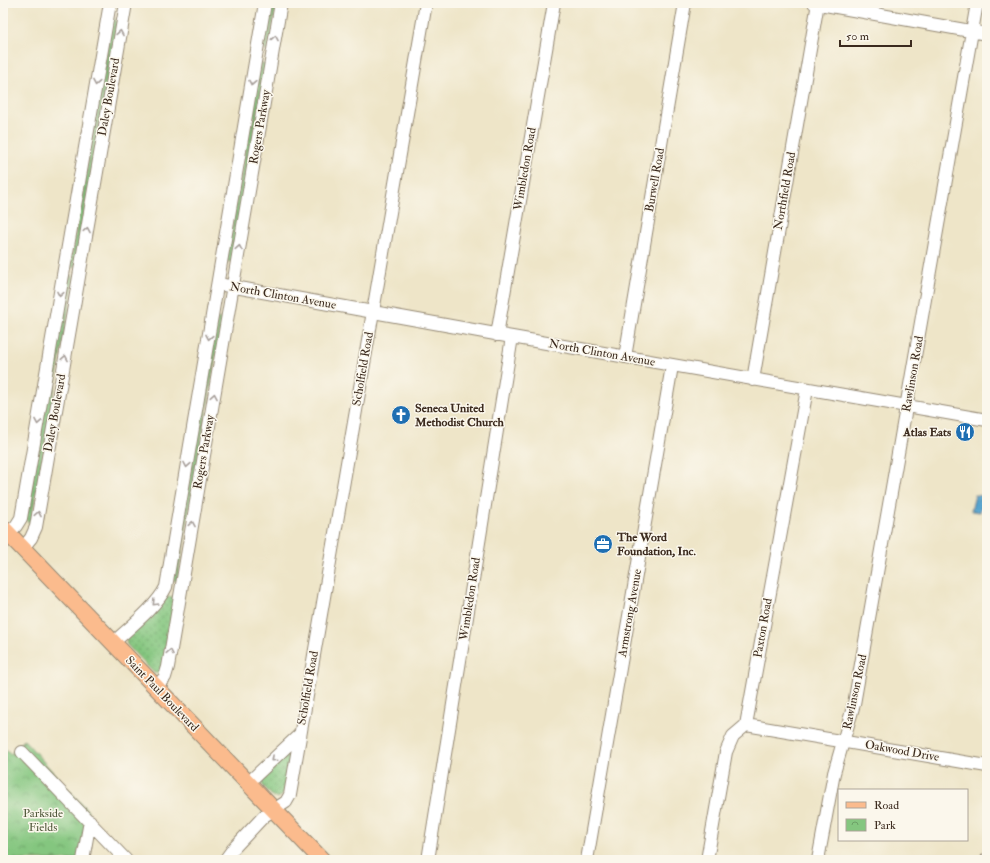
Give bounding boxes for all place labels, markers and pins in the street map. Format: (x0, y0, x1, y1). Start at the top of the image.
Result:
place label: Seneca United Methodist Church (414, 401, 504, 430)
church icon: Seneca United Methodist Church (390, 404, 412, 426)
restaurant icon: Atlas Eats (954, 421, 976, 443)
place label: Atlas Eats (902, 425, 951, 440)
place label: The Word Foundation, Inc. (616, 530, 696, 559)
office icon: The Word Foundation, Inc. (592, 533, 614, 555)

